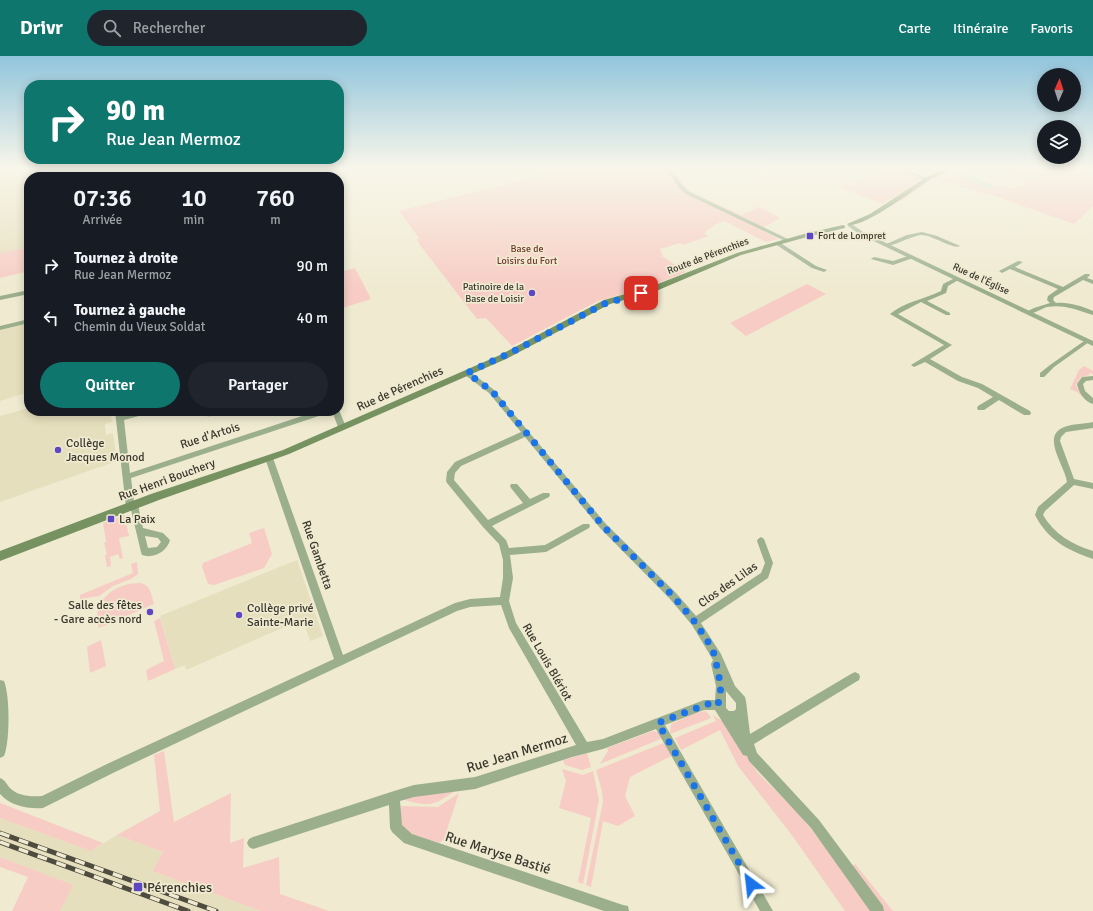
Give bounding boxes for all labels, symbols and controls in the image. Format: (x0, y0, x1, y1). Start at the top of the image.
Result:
search box (87, 10, 367, 46)
text: Drivr (20, 16, 63, 40)
icon: search (101, 17, 123, 39)
text: Rechercher (133, 19, 205, 37)
text: Carte (898, 20, 931, 37)
text: Itinéraire (953, 20, 1009, 37)
text: Favoris (1031, 20, 1073, 37)
north arrow (1037, 68, 1081, 112)
map controls (1037, 68, 1081, 164)
text: 90 m (106, 94, 165, 128)
icon: right (40, 96, 92, 148)
button: layers (1037, 120, 1081, 164)
text: Rue Jean Mermoz (106, 128, 241, 150)
text: 07:36 (73, 183, 132, 213)
text: 10 (181, 183, 207, 213)
text: 760 (256, 183, 295, 213)
text: Arrivée (82, 212, 122, 228)
text: min (183, 212, 204, 228)
text: m (270, 212, 281, 228)
place label: Fort de Lompret (818, 230, 886, 242)
marker: Fort de Lompret (805, 231, 815, 241)
street label: Route de Pérenchies (666, 235, 751, 277)
park label: Base de Loisirs du Fort (497, 243, 558, 267)
text: Tournez à droite (74, 249, 178, 267)
icon: right (40, 255, 62, 277)
text: 90 m (297, 257, 328, 275)
street label: Rue de l'Église (951, 260, 1012, 297)
text: Rue Jean Mermoz (74, 267, 171, 283)
pin (624, 276, 658, 310)
place label: Patinoire de la Base de Loisir (463, 281, 524, 305)
icon: arrive (630, 282, 652, 304)
marker: Patinoire de la Base de Loisir (527, 288, 537, 298)
text: Tournez à gauche (74, 301, 186, 319)
icon: left (40, 307, 62, 329)
text: 40 m (297, 309, 328, 327)
text: Chemin du Vieux Soldat (74, 319, 205, 335)
button: Quitter (40, 362, 180, 408)
button: Partager (188, 362, 328, 408)
street label: Rue de Pérenchies (354, 363, 446, 415)
street label: Rue d'Artois (178, 419, 242, 453)
place label: Collège Jacques Monod (66, 436, 145, 465)
marker: Collège Jacques Monod (53, 445, 63, 455)
street label: Rue Henri Bouchery (117, 455, 218, 504)
place label: La Paix (119, 512, 156, 527)
marker: La Paix (106, 514, 116, 524)
street label: Rue Gambetta (298, 518, 336, 592)
street label: Clos des Lilas (695, 559, 761, 611)
place label: Salle des fêtes - Gare accès nord (54, 598, 142, 627)
place label: Collège privé Sainte-Marie (247, 601, 314, 630)
marker: Salle des fêtes - Gare accès nord (145, 607, 155, 617)
marker: Collège privé Sainte-Marie (234, 610, 244, 620)
street label: Rue Louis Blériot (519, 621, 575, 703)
street label: Rue Jean Mermoz (464, 730, 570, 776)
street label: Rue Maryse Bastié (443, 828, 553, 878)
position arrow (730, 863, 772, 905)
place label: Pérenchies (147, 879, 212, 896)
marker: Pérenchies (132, 881, 144, 893)

